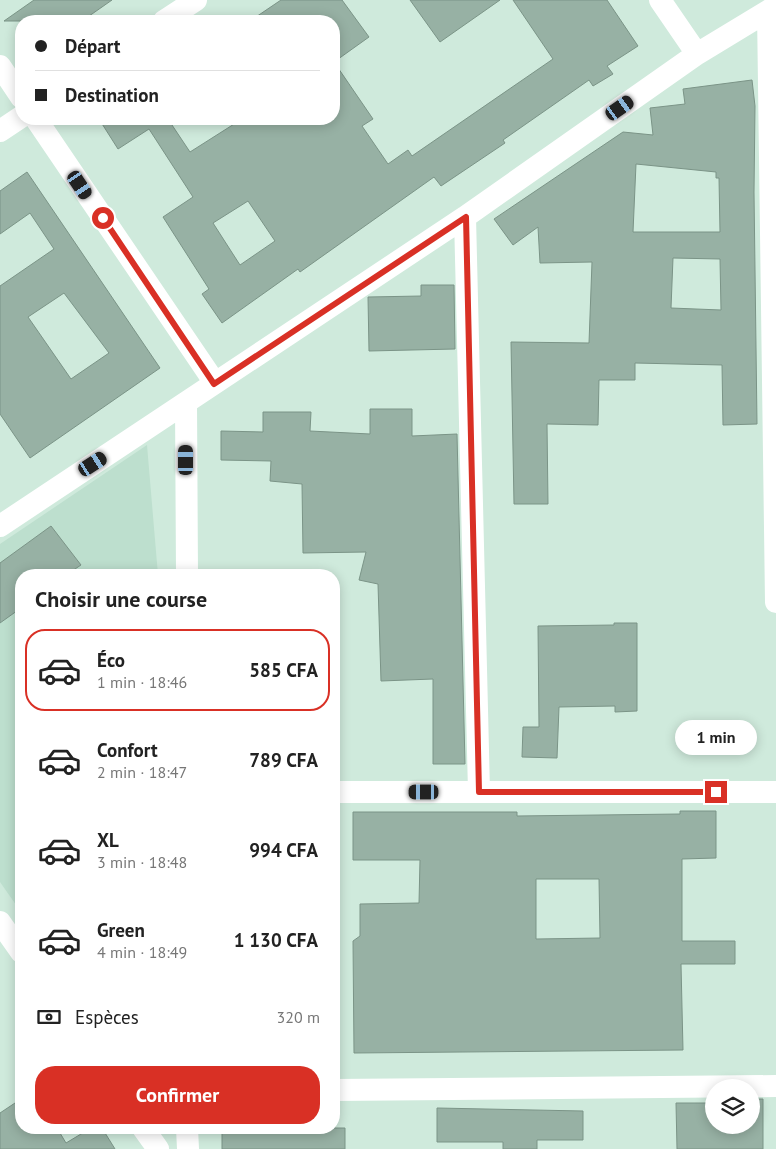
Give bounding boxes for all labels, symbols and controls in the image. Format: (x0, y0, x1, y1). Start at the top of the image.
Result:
text: Départ (65, 34, 121, 58)
text: Destination (65, 83, 159, 107)
car (603, 93, 636, 123)
car (65, 168, 94, 202)
route start (92, 207, 114, 229)
car (178, 445, 193, 475)
car (76, 450, 109, 478)
text: Choisir une course (35, 585, 207, 613)
icon: car (37, 648, 82, 693)
text: Éco (97, 648, 125, 672)
text: 585 CFA (249, 658, 318, 682)
text: 1 min · 18:46 (97, 672, 187, 692)
callout: 1 min (675, 720, 757, 754)
text: 1 min (696, 727, 736, 747)
icon: car (37, 738, 82, 783)
text: Confort (97, 738, 158, 762)
text: 789 CFA (249, 748, 318, 772)
text: 2 min · 18:47 (97, 762, 187, 782)
route end (705, 781, 727, 803)
car (409, 785, 439, 800)
icon: car (37, 828, 82, 873)
text: XL (97, 828, 119, 852)
text: 994 CFA (249, 838, 318, 862)
text: 3 min · 18:48 (97, 852, 187, 872)
icon: car (37, 918, 82, 963)
text: Green (97, 918, 145, 942)
text: 1 130 CFA (234, 928, 318, 952)
text: 4 min · 18:49 (97, 942, 187, 962)
icon: cash (35, 1003, 63, 1031)
text: Espèces (75, 1005, 139, 1029)
text: 320 m (277, 1007, 320, 1027)
button: Confirmer (35, 1066, 320, 1124)
map controls (705, 1079, 760, 1134)
button: layers (705, 1079, 760, 1134)

